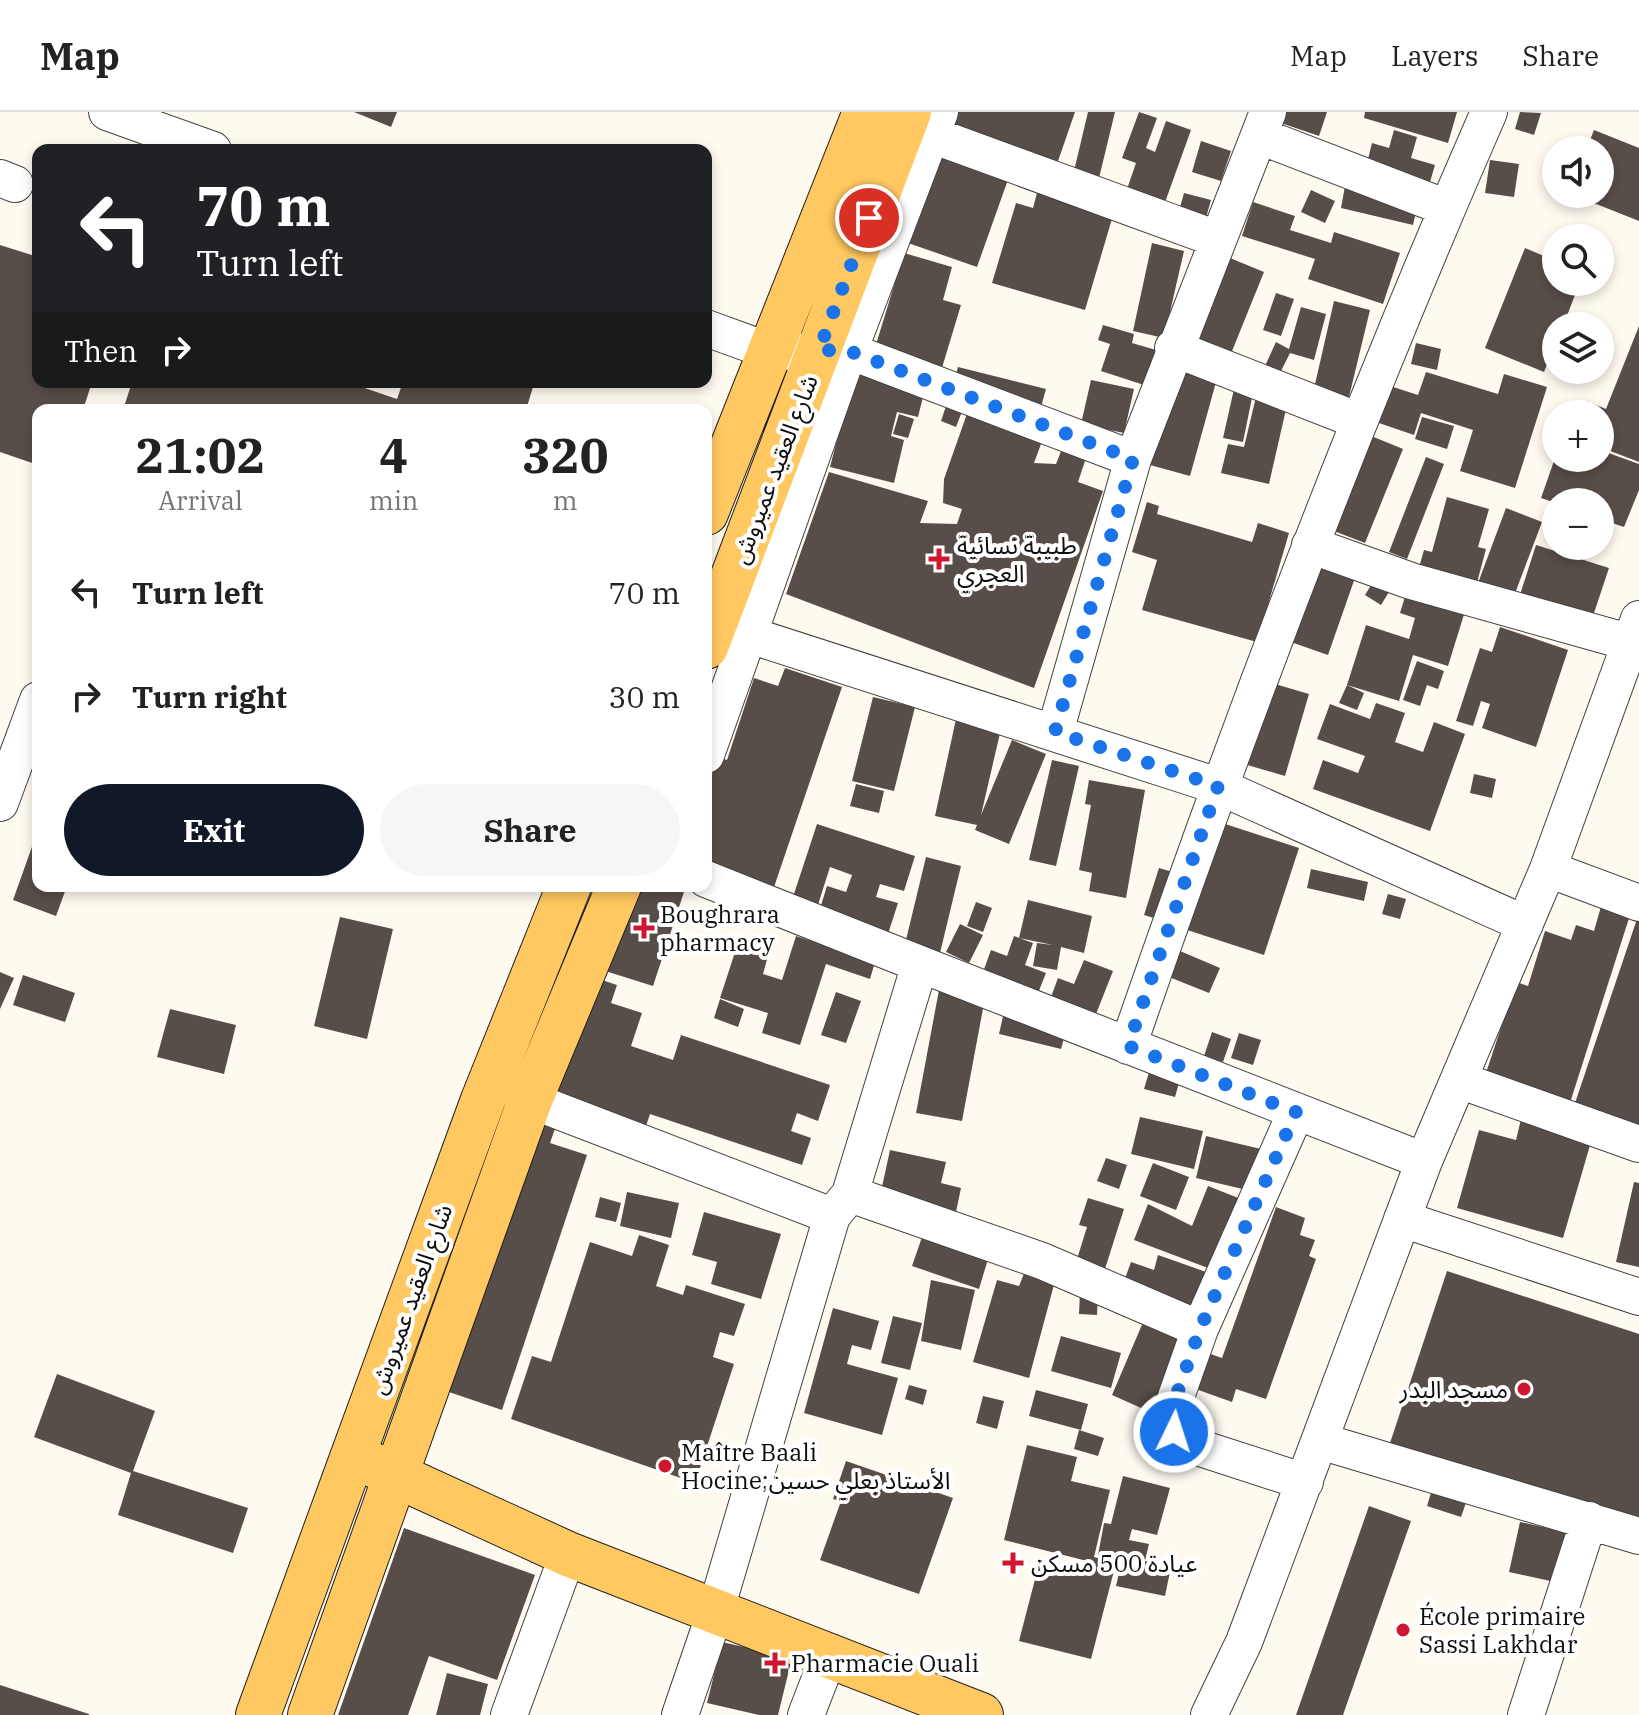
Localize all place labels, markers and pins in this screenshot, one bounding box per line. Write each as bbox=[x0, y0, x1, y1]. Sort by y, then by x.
pin bbox=[835, 184, 903, 252]
place label: طبيبة نسائية العجري bbox=[957, 529, 1077, 593]
marker: طبيبة نسائية العجري bbox=[928, 548, 950, 570]
place label: Boughrara pharmacy bbox=[660, 898, 780, 958]
marker: Boughrara pharmacy bbox=[635, 919, 653, 937]
place label: مسجد البدر bbox=[1399, 1373, 1508, 1405]
marker: مسجد البدر bbox=[1515, 1380, 1533, 1398]
place label: Maître Baali Hocine;الأستاذ بعلي حسين bbox=[681, 1436, 951, 1500]
marker: Maître Baali Hocine;الأستاذ بعلي حسين bbox=[656, 1457, 674, 1475]
place label: عيادة 500 مسكن bbox=[1031, 1547, 1197, 1579]
marker: عيادة 500 مسكن bbox=[1002, 1552, 1024, 1574]
place label: École primaire Sassi Lakhdar bbox=[1419, 1600, 1585, 1660]
marker: École primaire Sassi Lakhdar bbox=[1394, 1621, 1412, 1639]
place label: Pharmacie Ouali bbox=[791, 1647, 979, 1679]
marker: Pharmacie Ouali bbox=[766, 1654, 784, 1672]

